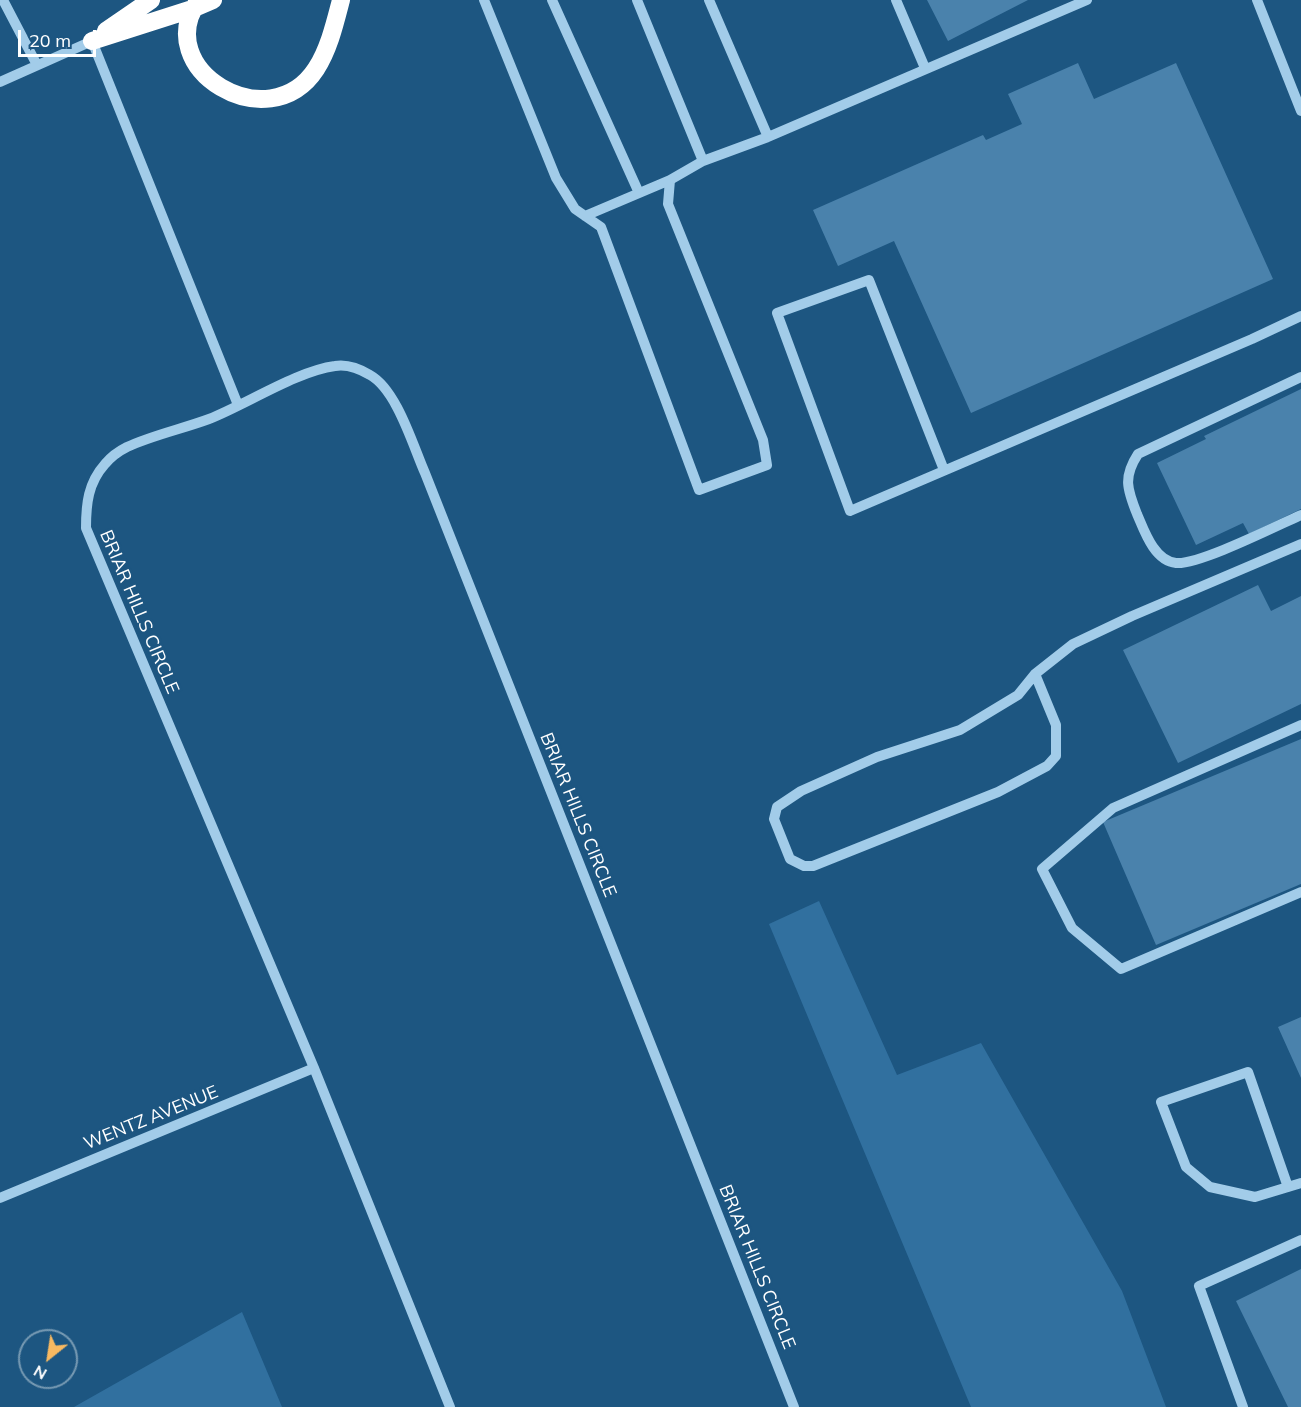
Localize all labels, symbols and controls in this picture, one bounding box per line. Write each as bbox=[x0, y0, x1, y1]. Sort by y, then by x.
scale bar bbox=[21, 18, 99, 56]
text: 20 m bbox=[29, 29, 71, 52]
street label: BRIAR HILLS CIRCLE bbox=[95, 527, 183, 697]
street label: BRIAR HILLS CIRCLE bbox=[535, 730, 621, 900]
street label: WENTZ AVENUE bbox=[81, 1081, 221, 1155]
street label: BRIAR HILLS CIRCLE bbox=[714, 1182, 800, 1352]
north arrow bbox=[18, 1329, 78, 1389]
text: N bbox=[30, 1361, 50, 1385]

